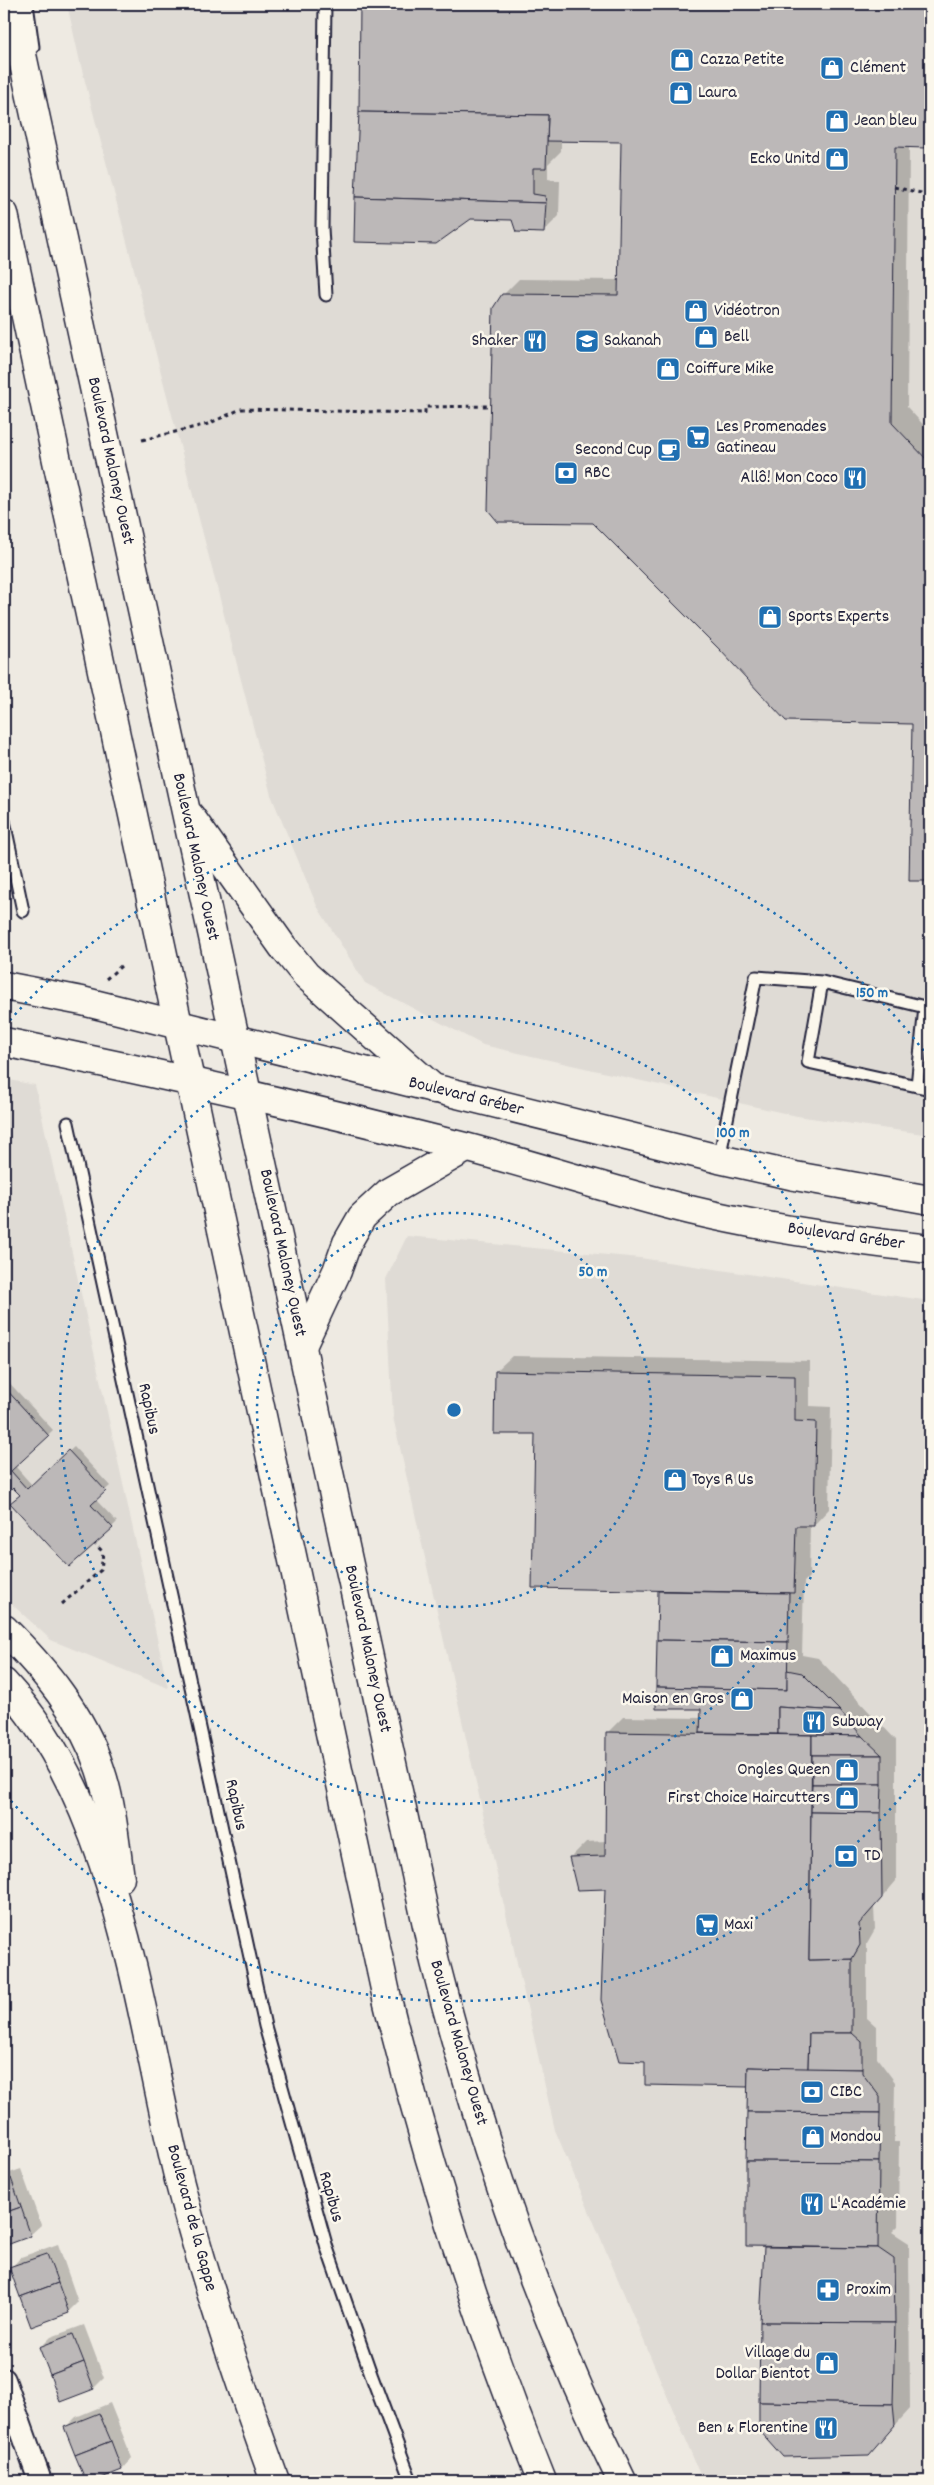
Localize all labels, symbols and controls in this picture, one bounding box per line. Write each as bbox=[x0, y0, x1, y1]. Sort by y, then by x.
shop icon: Cazza Petite bbox=[669, 47, 695, 73]
place label: Cazza Petite bbox=[700, 48, 784, 73]
shop icon: Clément bbox=[819, 55, 845, 81]
place label: Clément bbox=[850, 56, 907, 81]
shop icon: Laura bbox=[668, 80, 694, 106]
place label: Laura bbox=[698, 81, 737, 106]
shop icon: Jean bleu bbox=[824, 108, 850, 134]
place label: Jean bleu bbox=[854, 109, 917, 134]
shop icon: Ecko Unitd bbox=[824, 146, 850, 172]
place label: Ecko Unitd bbox=[750, 147, 820, 172]
shop icon: Vidéotron bbox=[683, 298, 709, 324]
place label: Vidéotron bbox=[714, 299, 780, 324]
shop icon: Bell bbox=[693, 324, 719, 350]
place label: Bell bbox=[724, 325, 750, 350]
restaurant icon: Shaker bbox=[522, 328, 548, 354]
school or university icon: Sakanah bbox=[574, 328, 600, 354]
place label: Shaker bbox=[471, 329, 518, 354]
place label: Sakanah bbox=[604, 329, 661, 354]
shop icon: Coiffure Mike bbox=[655, 356, 681, 382]
place label: Coiffure Mike bbox=[686, 357, 774, 382]
street label: Boulevard Maloney Ouest bbox=[80, 375, 140, 548]
place label: Les Promenades Gatineau bbox=[716, 415, 827, 461]
supermarket icon: Les Promenades Gatineau bbox=[685, 424, 711, 450]
cafe icon: Second Cup bbox=[656, 437, 682, 463]
place label: Second Cup bbox=[575, 438, 652, 463]
bank icon: RBC bbox=[553, 460, 579, 486]
place label: RBC bbox=[584, 461, 610, 486]
restaurant icon: Allô! Mon Coco bbox=[842, 465, 868, 491]
place label: Allô! Mon Coco bbox=[740, 466, 838, 491]
shop icon: Sports Experts bbox=[757, 604, 783, 630]
place label: Sports Experts bbox=[788, 605, 889, 630]
street label: Boulevard Maloney Ouest bbox=[165, 771, 225, 944]
text: 150 m bbox=[856, 983, 888, 1005]
street label: Boulevard Gréber bbox=[406, 1071, 526, 1123]
text: 100 m bbox=[716, 1123, 750, 1145]
street label: Boulevard Maloney Ouest bbox=[252, 1167, 312, 1340]
street label: Boulevard Gréber bbox=[786, 1216, 906, 1258]
text: 50 m bbox=[579, 1262, 607, 1284]
street label: Rapibus bbox=[130, 1381, 166, 1437]
centre of rings bbox=[445, 1401, 463, 1419]
shop icon: Toys R Us bbox=[662, 1467, 688, 1493]
place label: Toys R Us bbox=[692, 1468, 754, 1493]
street label: Boulevard Maloney Ouest bbox=[337, 1563, 397, 1736]
shop icon: Maximus bbox=[709, 1643, 735, 1669]
place label: Maximus bbox=[740, 1644, 797, 1669]
shop icon: Maison en Gros bbox=[729, 1686, 755, 1712]
place label: Maison en Gros bbox=[622, 1687, 724, 1712]
restaurant icon: Subway bbox=[801, 1709, 827, 1735]
place label: Subway bbox=[832, 1710, 884, 1735]
shop icon: Ongles Queen bbox=[834, 1757, 860, 1783]
place label: Ongles Queen bbox=[737, 1758, 830, 1783]
street label: Rapibus bbox=[217, 1777, 253, 1833]
shop icon: First Choice Haircutters bbox=[834, 1785, 860, 1811]
place label: First Choice Haircutters bbox=[668, 1786, 830, 1811]
bank icon: TD bbox=[833, 1843, 859, 1869]
place label: TD bbox=[864, 1844, 881, 1869]
supermarket icon: Maxi bbox=[694, 1912, 720, 1938]
place label: Maxi bbox=[724, 1913, 753, 1938]
street label: Boulevard Maloney Ouest bbox=[422, 1957, 494, 2129]
bank icon: CIBC bbox=[799, 2079, 825, 2105]
place label: CIBC bbox=[830, 2080, 862, 2105]
shop icon: Mondou bbox=[800, 2124, 826, 2150]
place label: Mondou bbox=[830, 2125, 881, 2150]
street label: Boulevard de la Gappe bbox=[159, 2142, 223, 2294]
street label: Rapibus bbox=[311, 2169, 349, 2225]
restaurant icon: L'Académie bbox=[799, 2191, 825, 2217]
place label: L'Académie bbox=[830, 2192, 906, 2217]
pharmacy icon: Proxim bbox=[815, 2277, 841, 2303]
place label: Proxim bbox=[846, 2278, 891, 2303]
place label: Village du Dollar Bientot bbox=[716, 2341, 810, 2387]
shop icon: Village du Dollar Bientot bbox=[814, 2350, 840, 2376]
restaurant icon: Ben & Florentine bbox=[813, 2415, 839, 2441]
place label: Ben & Florentine bbox=[698, 2416, 808, 2441]

